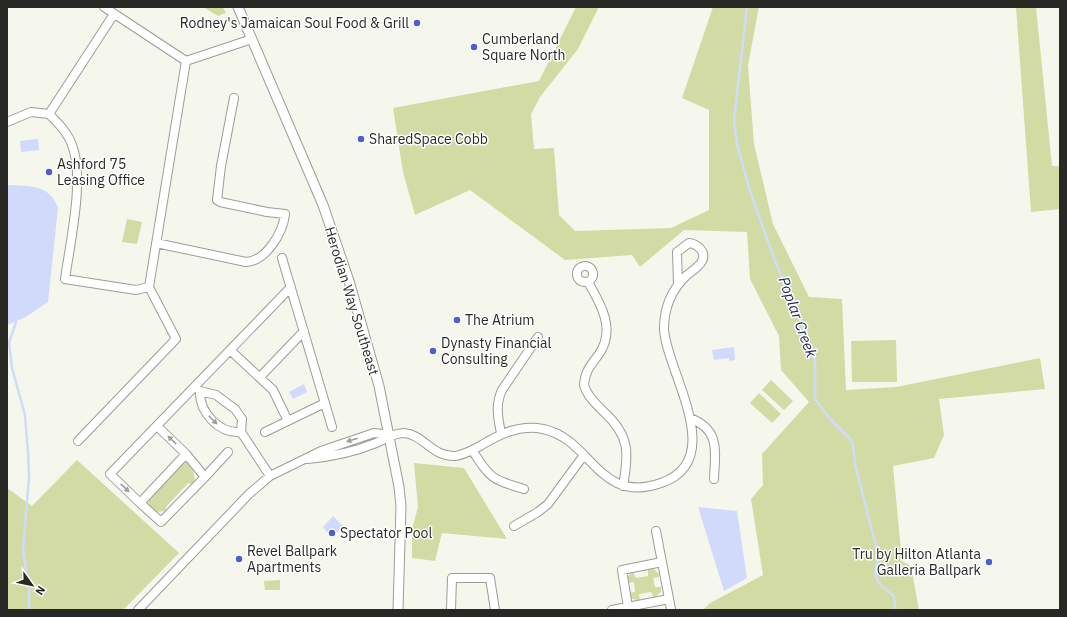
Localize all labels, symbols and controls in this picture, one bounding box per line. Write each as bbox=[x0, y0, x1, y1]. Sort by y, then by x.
place label: Rodney's Jamaican Soul Food & Grill bbox=[180, 14, 409, 32]
marker: Rodney's Jamaican Soul Food & Grill bbox=[412, 18, 422, 28]
place label: Cumberland Square North bbox=[482, 30, 566, 64]
marker: Cumberland Square North bbox=[469, 42, 479, 52]
place label: SharedSpace Cobb bbox=[369, 130, 488, 148]
marker: SharedSpace Cobb bbox=[356, 134, 366, 144]
place label: Ashford 75 Leasing Office bbox=[57, 155, 145, 189]
marker: Ashford 75 Leasing Office bbox=[44, 167, 54, 177]
street label: Herodian Way Southeast bbox=[321, 225, 383, 378]
water label: Poplar Creek bbox=[775, 274, 821, 360]
place label: The Atrium bbox=[465, 311, 535, 329]
marker: The Atrium bbox=[452, 315, 462, 325]
place label: Dynasty Financial Consulting bbox=[441, 334, 551, 368]
marker: Dynasty Financial Consulting bbox=[428, 346, 438, 356]
one-way arrow bbox=[208, 415, 217, 425]
one-way arrow bbox=[167, 436, 176, 445]
one-way arrow bbox=[346, 437, 358, 443]
one-way arrow bbox=[120, 484, 130, 493]
place label: Spectator Pool bbox=[340, 524, 432, 542]
marker: Spectator Pool bbox=[327, 528, 337, 538]
place label: Revel Ballpark Apartments bbox=[247, 542, 338, 576]
place label: Tru by Hilton Atlanta Galleria Ballpark bbox=[852, 545, 982, 579]
marker: Revel Ballpark Apartments bbox=[234, 554, 244, 564]
marker: Tru by Hilton Atlanta Galleria Ballpark bbox=[984, 557, 994, 567]
north arrow bbox=[12, 565, 52, 605]
text: N bbox=[32, 583, 48, 598]

